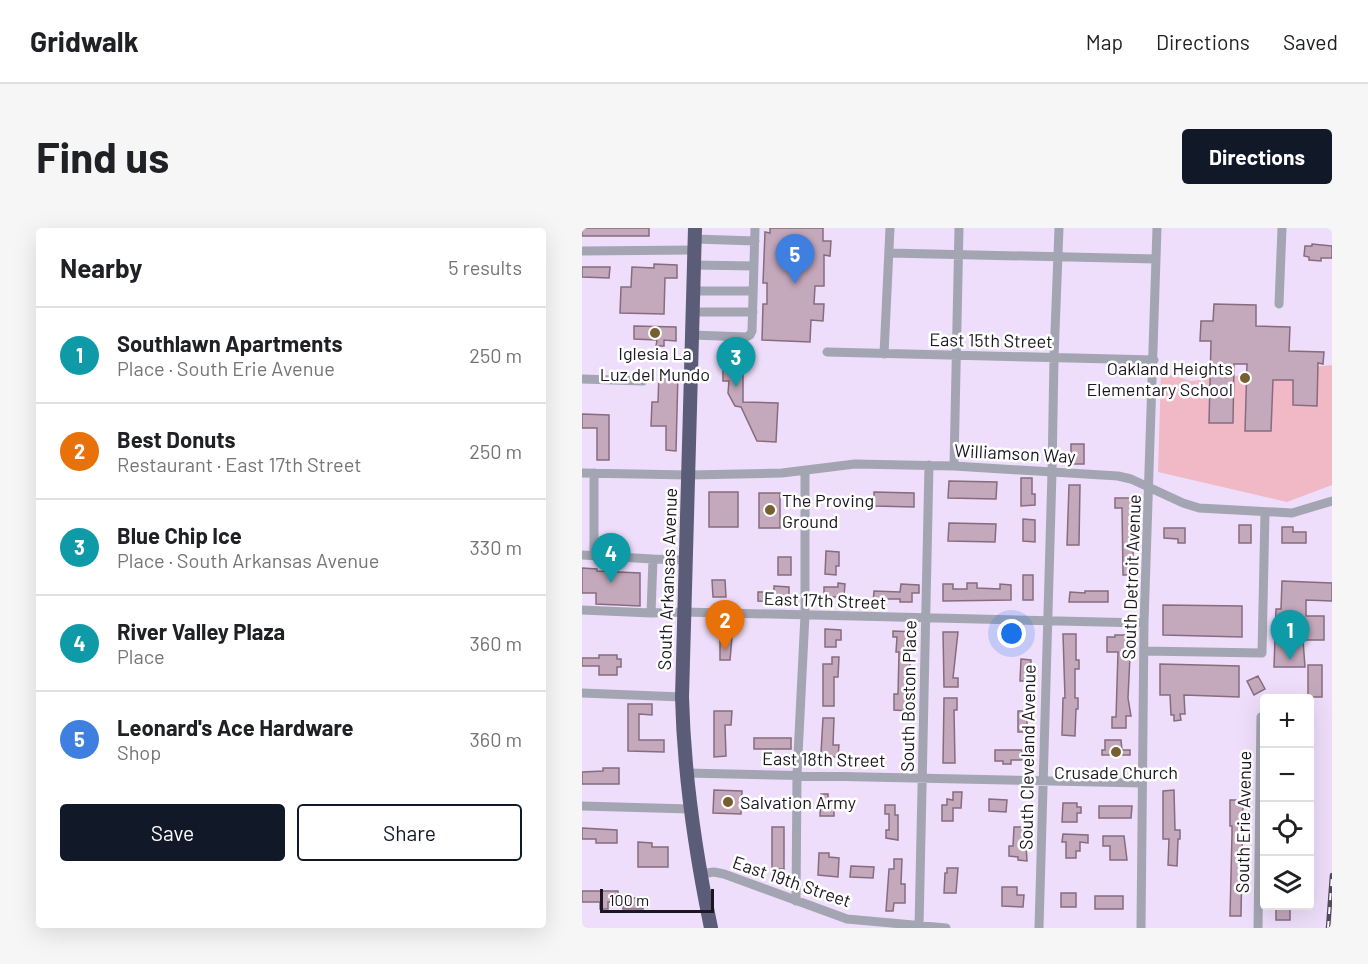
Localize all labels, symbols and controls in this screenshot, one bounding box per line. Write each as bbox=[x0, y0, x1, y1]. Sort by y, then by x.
text: Gridwalk bbox=[30, 24, 139, 58]
text: Map bbox=[1086, 29, 1123, 54]
text: Directions bbox=[1156, 29, 1250, 54]
text: Saved bbox=[1283, 29, 1338, 54]
button: Directions bbox=[1182, 129, 1332, 184]
text: Find us bbox=[36, 131, 169, 181]
pin: 5 bbox=[776, 235, 814, 284]
text: Nearby bbox=[60, 252, 142, 283]
text: 5 results bbox=[448, 255, 522, 279]
marker: Iglesia La Luz del Mundo bbox=[648, 326, 662, 340]
street label: East 15th Street bbox=[929, 328, 1053, 352]
text: Southlawn Apartments bbox=[117, 330, 343, 356]
pin: 3 bbox=[716, 338, 756, 387]
place label: Iglesia La Luz del Mundo bbox=[600, 342, 710, 385]
text: 1 bbox=[76, 343, 83, 367]
text: 250 m bbox=[469, 343, 522, 367]
text: Place · South Erie Avenue bbox=[117, 356, 335, 380]
place label: Oakland Heights Elementary School bbox=[1086, 357, 1233, 400]
marker: Oakland Heights Elementary School bbox=[1238, 371, 1252, 385]
text: Best Donuts bbox=[117, 426, 236, 452]
text: 2 bbox=[74, 439, 85, 463]
text: 250 m bbox=[469, 439, 522, 463]
street label: Williamson Way bbox=[954, 439, 1076, 467]
text: Restaurant · East 17th Street bbox=[117, 452, 362, 476]
street label: South Arkansas Avenue bbox=[653, 487, 681, 671]
place label: The Proving Ground bbox=[782, 489, 874, 532]
street label: South Detroit Avenue bbox=[1117, 494, 1145, 660]
marker: The Proving Ground bbox=[763, 503, 777, 517]
text: Blue Chip Ice bbox=[117, 522, 242, 548]
pin: 4 bbox=[591, 534, 630, 583]
text: 3 bbox=[74, 535, 85, 559]
text: 330 m bbox=[470, 535, 522, 559]
text: Place · South Arkansas Avenue bbox=[117, 548, 380, 572]
street label: East 17th Street bbox=[763, 587, 887, 613]
pin: 2 bbox=[706, 600, 744, 650]
pin: 1 bbox=[1270, 610, 1310, 660]
text: River Valley Plaza bbox=[117, 618, 285, 644]
your location bbox=[997, 619, 1026, 648]
street label: South Boston Place bbox=[896, 620, 920, 772]
text: 4 bbox=[73, 631, 86, 655]
text: 360 m bbox=[470, 631, 522, 655]
text: Place bbox=[117, 644, 165, 668]
street label: South Cleveland Avenue bbox=[1014, 664, 1040, 850]
map controls bbox=[1260, 694, 1314, 910]
button: + bbox=[1260, 694, 1314, 748]
text: Leonard's Ace Hardware bbox=[117, 714, 354, 740]
text: 5 bbox=[74, 727, 85, 751]
text: 360 m bbox=[470, 727, 522, 751]
text: Shop bbox=[117, 740, 161, 764]
marker: Crusade Church bbox=[1109, 745, 1123, 759]
street label: East 18th Street bbox=[762, 747, 886, 771]
button: − bbox=[1260, 748, 1314, 802]
street label: South Erie Avenue bbox=[1231, 751, 1255, 893]
place label: Crusade Church bbox=[1054, 761, 1178, 783]
place label: Salvation Army bbox=[740, 791, 856, 813]
marker: Salvation Army bbox=[721, 795, 735, 809]
button: locate bbox=[1260, 802, 1314, 856]
button: Save bbox=[60, 804, 285, 861]
button: Share bbox=[297, 804, 522, 861]
street label: East 19th Street bbox=[730, 850, 854, 912]
button: layers bbox=[1260, 856, 1314, 910]
scale bar bbox=[600, 886, 714, 914]
text: 100 m bbox=[609, 890, 649, 909]

